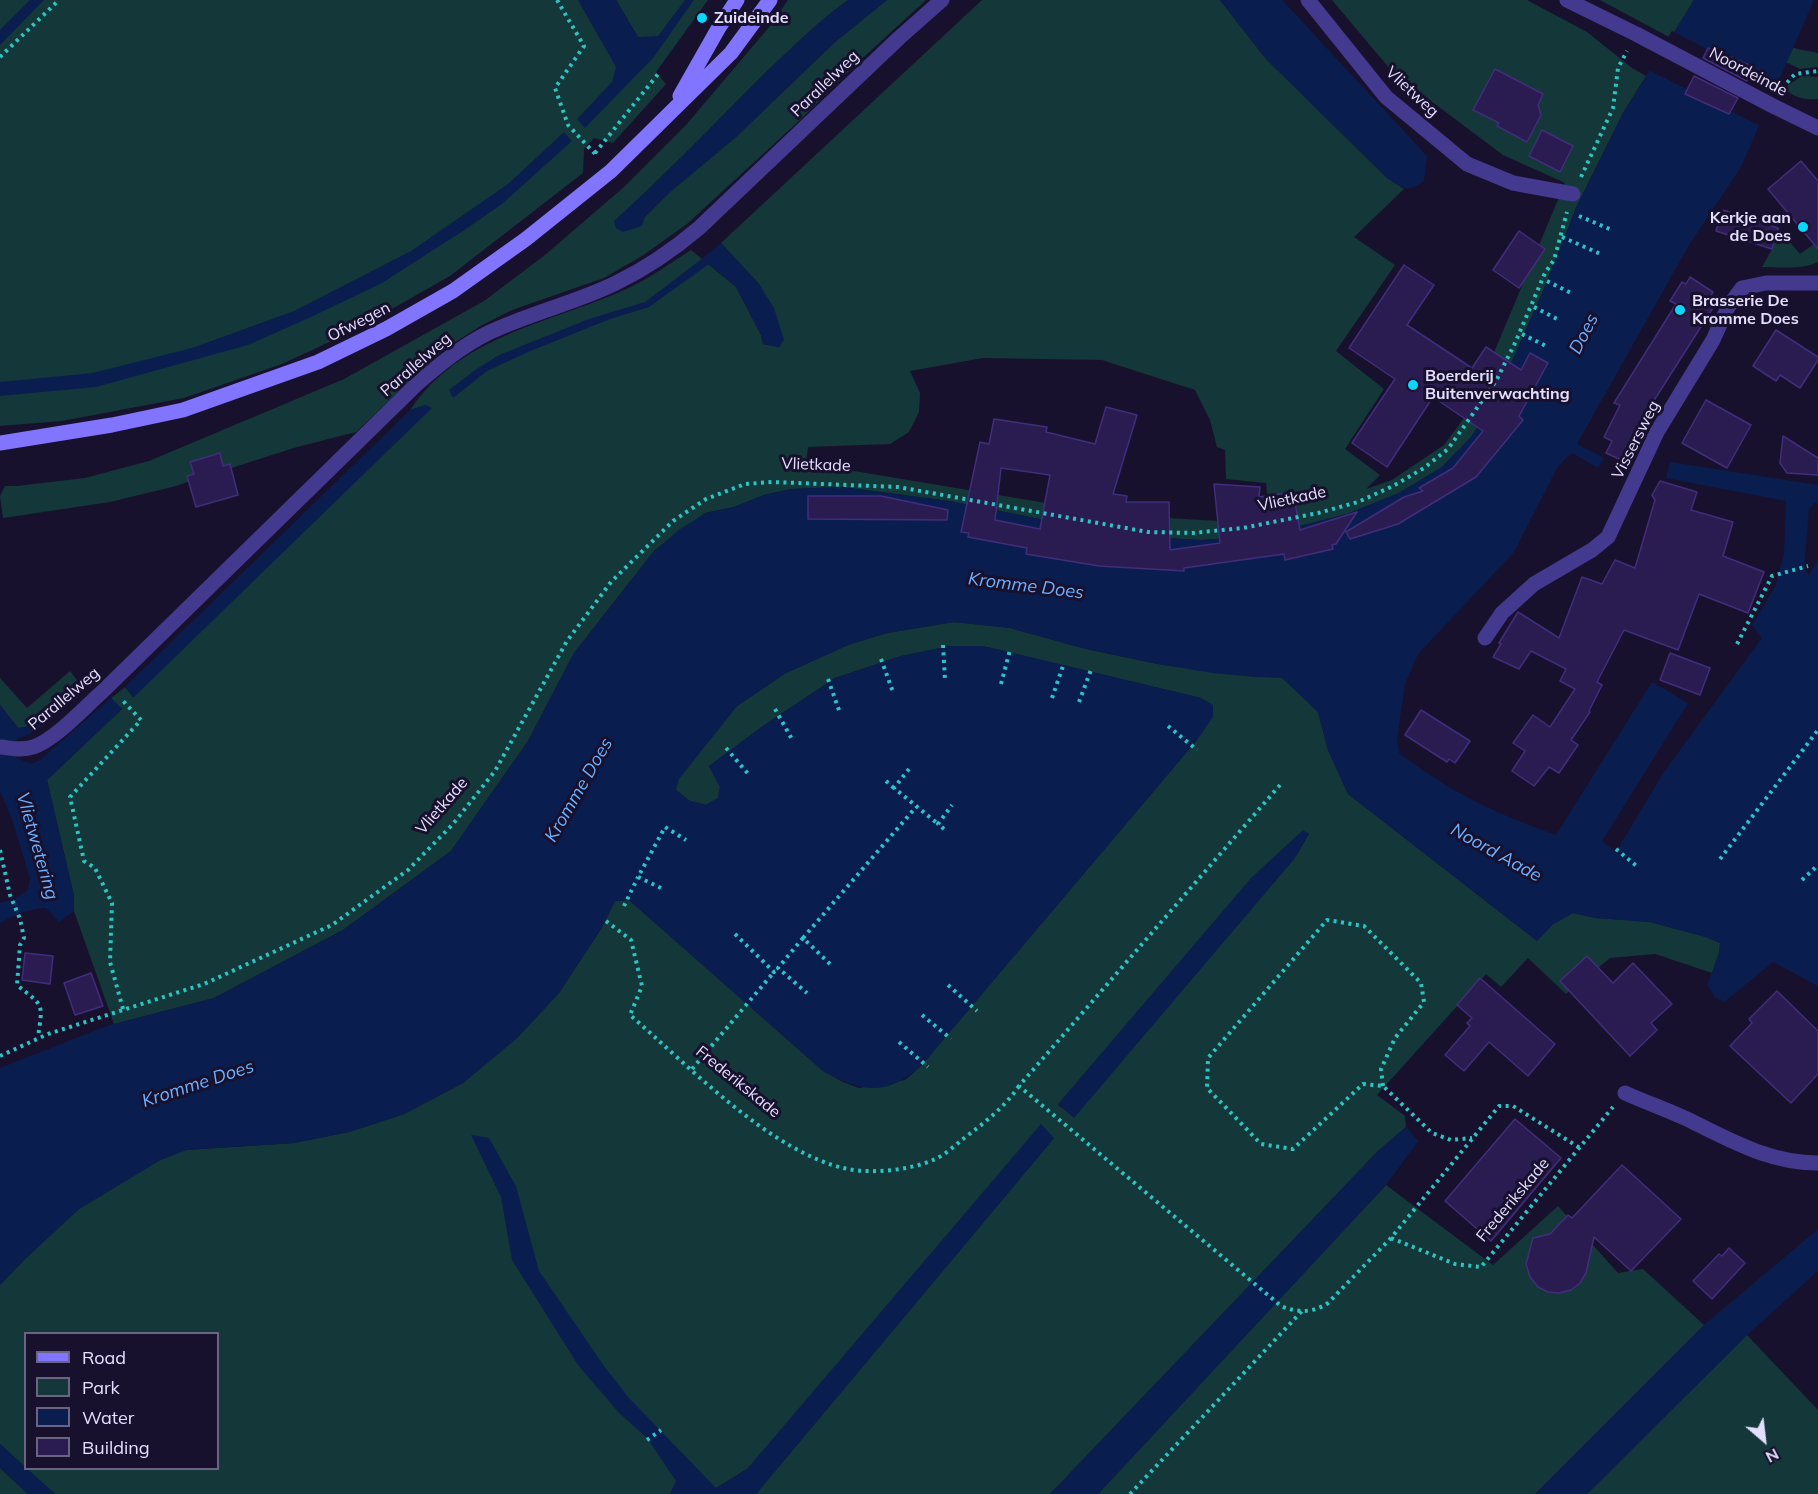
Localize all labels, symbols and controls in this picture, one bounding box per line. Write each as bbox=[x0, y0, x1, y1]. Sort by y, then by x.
place label: Zuideinde bbox=[714, 8, 788, 28]
marker: Zuideinde bbox=[695, 11, 709, 25]
street label: Noordeinde bbox=[1706, 43, 1790, 101]
street label: Parallelweg bbox=[787, 47, 863, 121]
street label: Vlietweg bbox=[1382, 63, 1442, 121]
place label: Kerkje aan de Does bbox=[1710, 208, 1791, 246]
marker: Kerkje aan de Does bbox=[1796, 220, 1810, 234]
place label: Brasserie De Kromme Does bbox=[1692, 291, 1799, 329]
street label: Ofwegen bbox=[324, 298, 394, 346]
marker: Brasserie De Kromme Does bbox=[1673, 303, 1687, 317]
water label: Does bbox=[1565, 310, 1603, 358]
street label: Parallelweg bbox=[377, 329, 455, 401]
place label: Boerderij Buitenverwachting bbox=[1425, 366, 1570, 404]
marker: Boerderij Buitenverwachting bbox=[1406, 378, 1420, 392]
street label: Vissersweg bbox=[1608, 398, 1664, 482]
street label: Vlietkade bbox=[781, 454, 851, 476]
street label: Vlietkade bbox=[1256, 482, 1328, 516]
water label: Kromme Does bbox=[967, 568, 1085, 604]
street label: Parallelweg bbox=[24, 664, 104, 734]
water label: Kromme Does bbox=[540, 734, 618, 846]
street label: Vlietkade bbox=[412, 774, 472, 838]
water label: Vlietwetering bbox=[11, 790, 63, 902]
water label: Noord Aade bbox=[1447, 819, 1545, 887]
street label: Frederikskade bbox=[692, 1042, 784, 1122]
water label: Kromme Does bbox=[139, 1056, 257, 1112]
street label: Frederikskade bbox=[1472, 1154, 1554, 1246]
legend bbox=[24, 1332, 219, 1470]
text: Road bbox=[82, 1346, 126, 1369]
text: Park bbox=[82, 1376, 120, 1399]
text: Water bbox=[82, 1406, 134, 1429]
north arrow bbox=[1734, 1410, 1794, 1470]
text: Building bbox=[82, 1436, 150, 1459]
text: N bbox=[1762, 1444, 1782, 1468]

